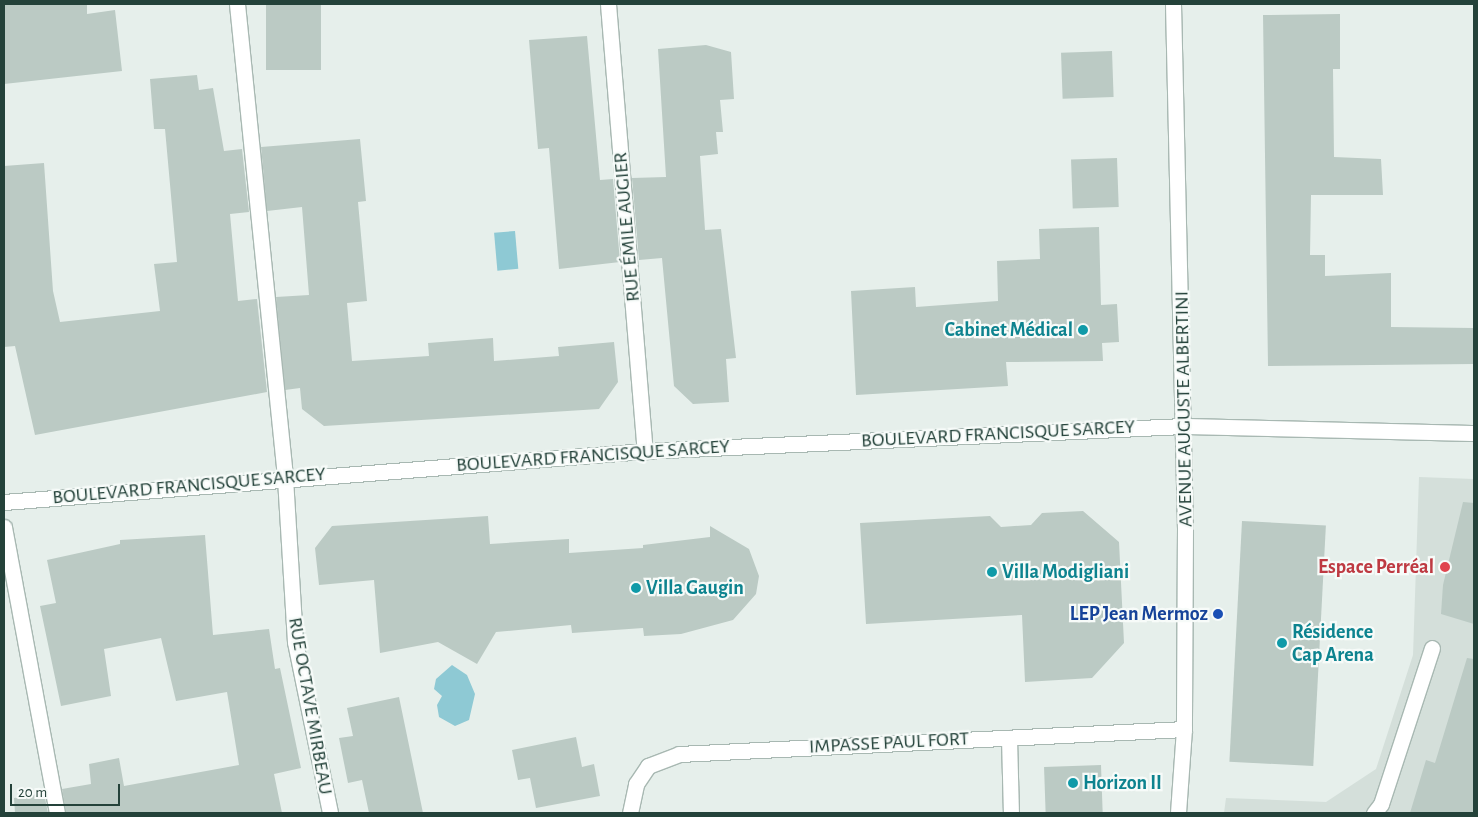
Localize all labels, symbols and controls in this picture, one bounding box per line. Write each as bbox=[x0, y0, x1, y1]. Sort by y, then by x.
street label: RUE ÉMILE AUGIER bbox=[609, 151, 645, 303]
street label: AVENUE AUGUSTE ALBERTINI bbox=[1170, 291, 1198, 527]
place label: Cabinet Médical bbox=[944, 318, 1073, 342]
marker: Cabinet Médical bbox=[1077, 324, 1089, 336]
street label: BOULEVARD FRANCISQUE SARCEY bbox=[860, 415, 1136, 453]
street label: BOULEVARD FRANCISQUE SARCEY bbox=[455, 434, 731, 478]
street label: BOULEVARD FRANCISQUE SARCEY bbox=[51, 462, 327, 510]
place label: Espace Perréal bbox=[1318, 555, 1434, 579]
place label: Villa Modigliani bbox=[1002, 560, 1129, 584]
marker: Espace Perréal bbox=[1438, 560, 1452, 574]
marker: Villa Modigliani bbox=[986, 566, 998, 578]
place label: Villa Gaugin bbox=[646, 576, 744, 600]
marker: Villa Gaugin bbox=[630, 582, 642, 594]
place label: LEP Jean Mermoz bbox=[1070, 602, 1208, 626]
marker: LEP Jean Mermoz bbox=[1212, 608, 1224, 620]
street label: RUE OCTAVE MIRBEAU bbox=[283, 615, 337, 797]
place label: Résidence Cap Arena bbox=[1292, 620, 1374, 667]
marker: Résidence Cap Arena bbox=[1276, 637, 1288, 649]
street label: IMPASSE PAUL FORT bbox=[808, 727, 970, 759]
place label: Horizon II bbox=[1083, 771, 1162, 795]
scale bar bbox=[12, 774, 122, 806]
marker: Horizon II bbox=[1067, 777, 1079, 789]
text: 20 m bbox=[18, 785, 47, 800]

